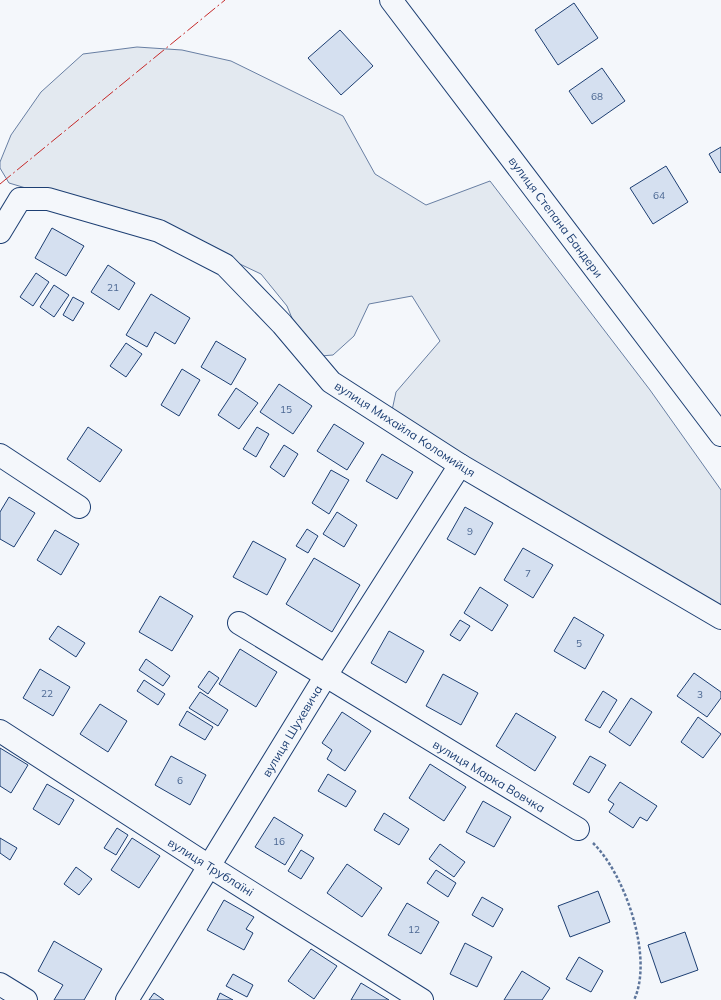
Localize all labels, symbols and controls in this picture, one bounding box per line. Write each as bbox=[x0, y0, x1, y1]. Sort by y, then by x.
house number: 68 bbox=[591, 90, 603, 103]
street label: вулиця Степана Бандери bbox=[506, 154, 606, 280]
house number: 64 bbox=[653, 189, 665, 202]
house number: 21 bbox=[107, 281, 119, 294]
street label: вулиця Михайла Коломийця bbox=[332, 378, 478, 480]
house number: 15 bbox=[280, 403, 292, 416]
house number: 9 bbox=[467, 525, 473, 538]
house number: 7 bbox=[525, 567, 531, 580]
house number: 5 bbox=[576, 637, 582, 650]
street label: вулиця Шухевича bbox=[259, 682, 325, 780]
house number: 22 bbox=[41, 687, 53, 700]
house number: 3 bbox=[697, 688, 703, 701]
street label: вулиця Марка Вовчка bbox=[430, 737, 548, 815]
house number: 6 bbox=[177, 774, 183, 787]
street label: вулиця Трублаїні bbox=[165, 835, 257, 899]
house number: 16 bbox=[273, 835, 285, 848]
house number: 12 bbox=[408, 923, 420, 936]

